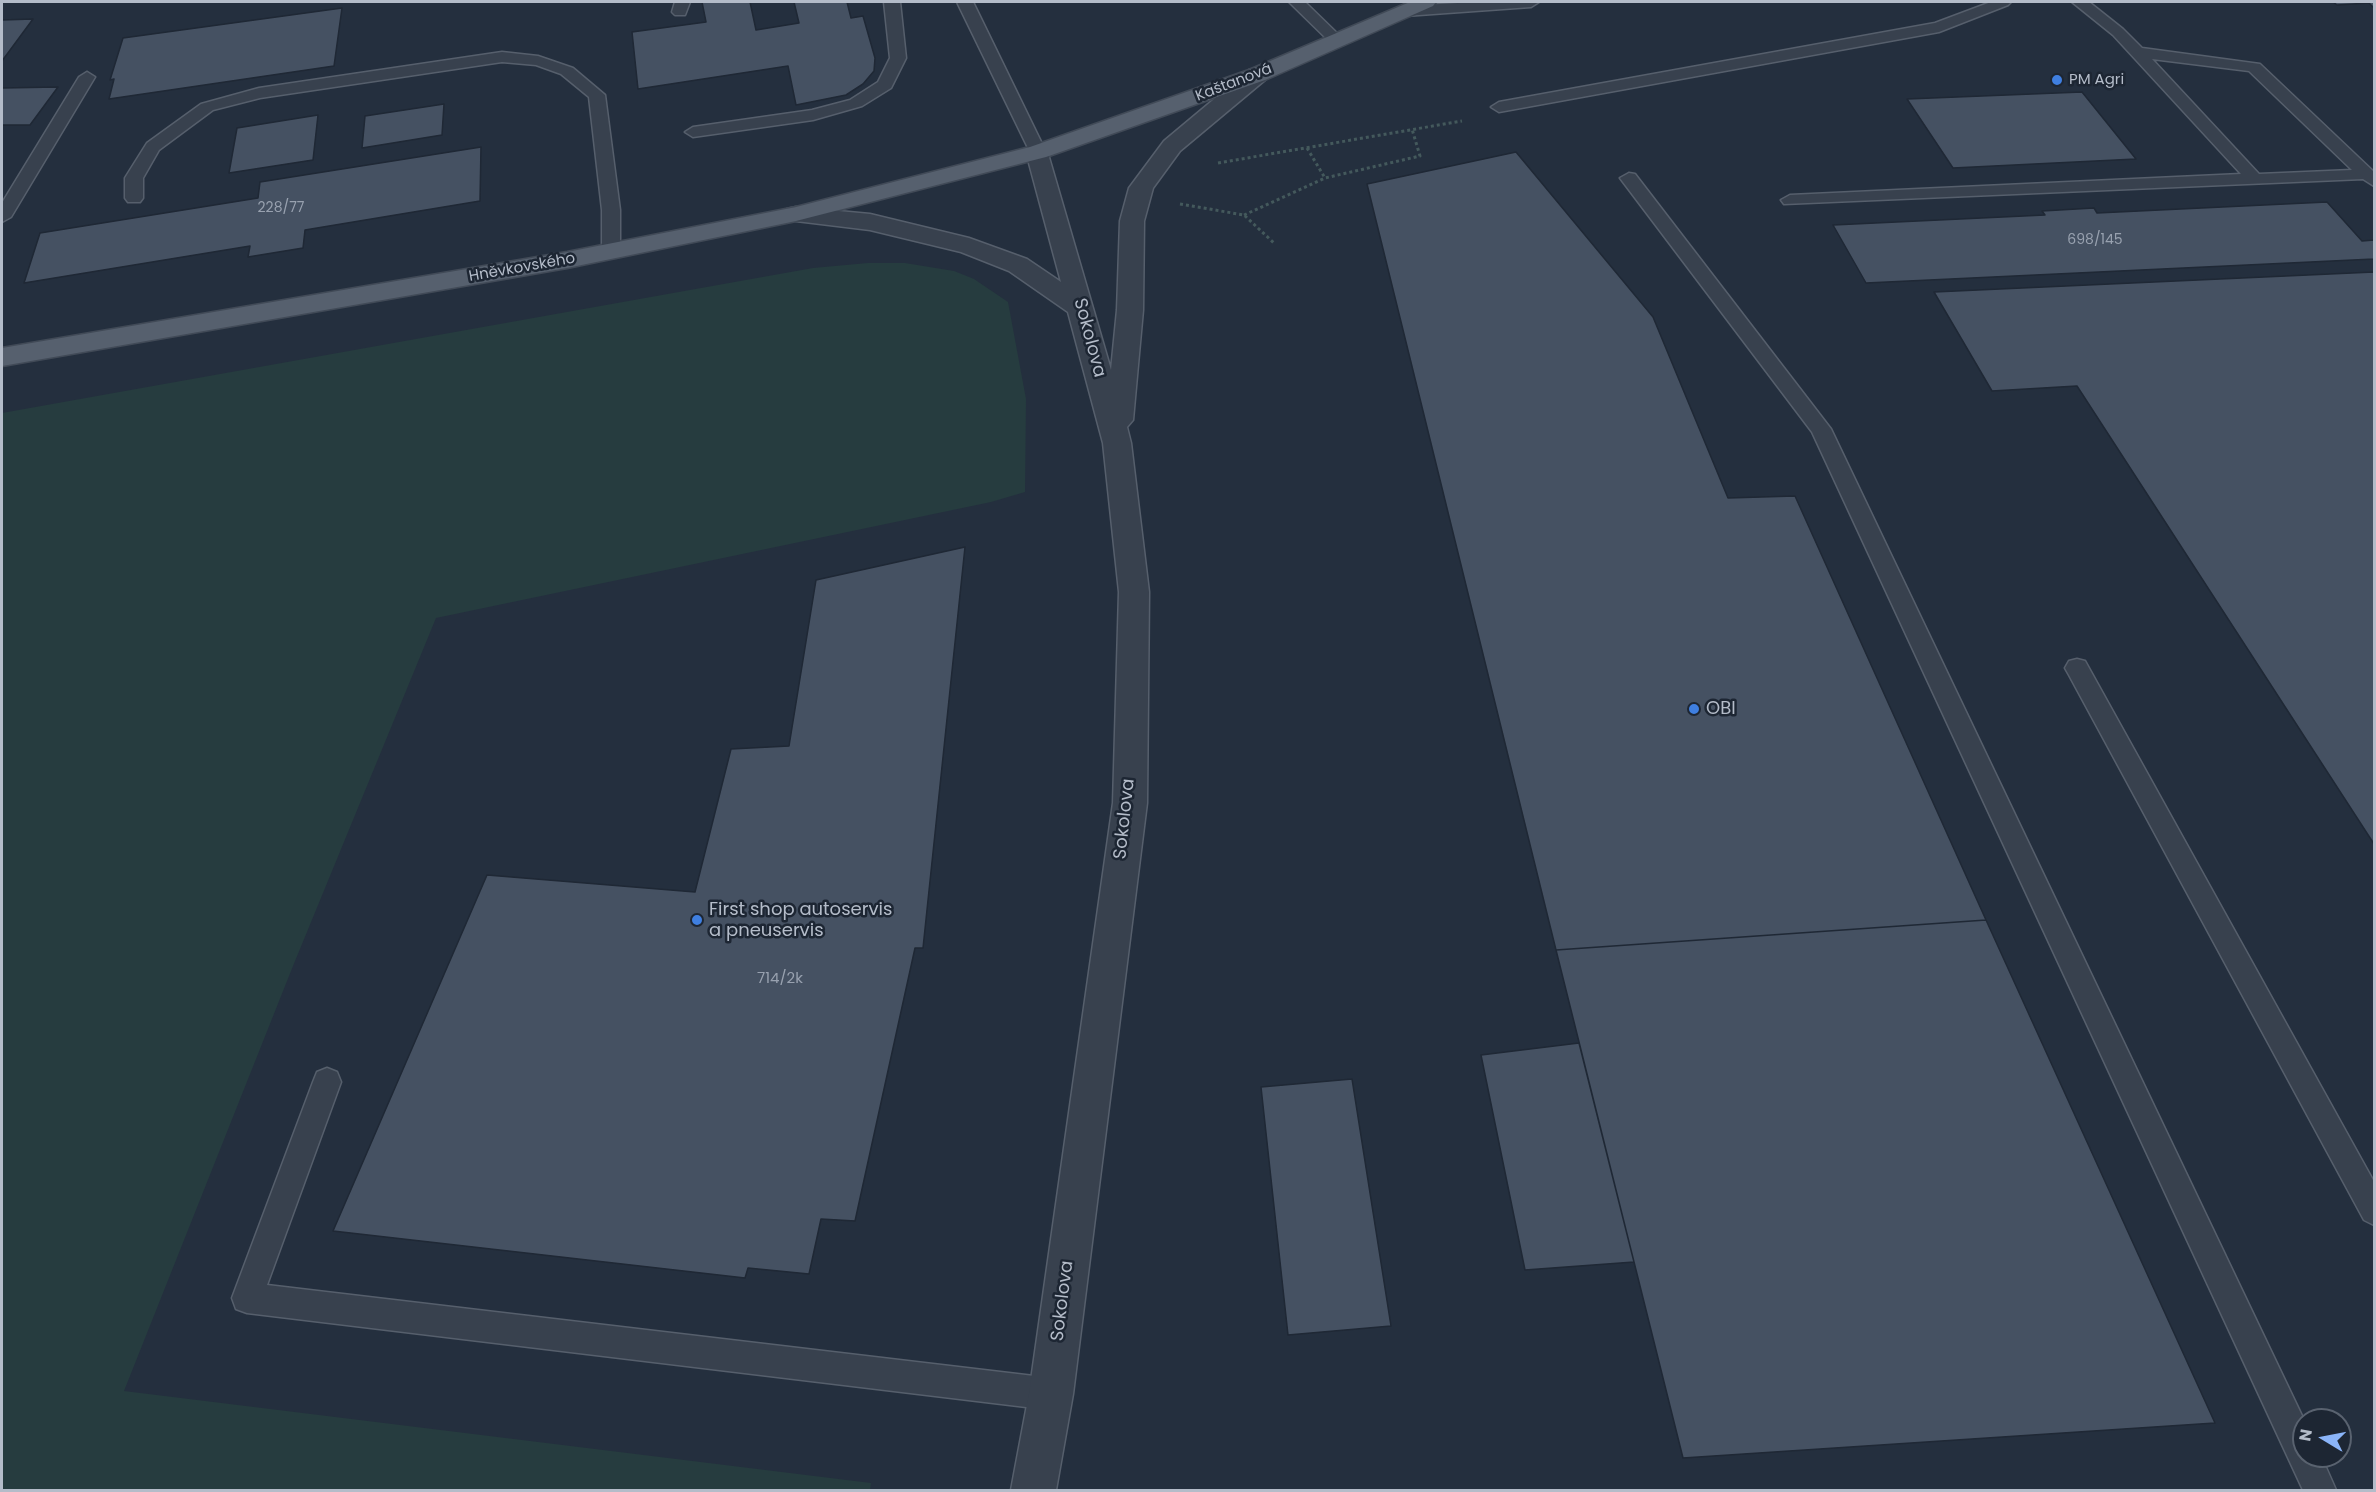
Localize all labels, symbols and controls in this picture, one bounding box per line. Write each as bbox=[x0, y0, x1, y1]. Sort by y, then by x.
street label: Kaštanová bbox=[1193, 60, 1275, 106]
place label: PM Agri bbox=[2069, 71, 2124, 89]
marker: PM Agri bbox=[2050, 73, 2064, 87]
house number: 228/77 bbox=[258, 200, 304, 216]
house number: 698/145 bbox=[2067, 232, 2123, 248]
street label: Hněvkovského bbox=[468, 250, 576, 286]
street label: Sokolova bbox=[1068, 296, 1110, 380]
place label: OBI bbox=[1706, 698, 1736, 720]
marker: OBI bbox=[1687, 702, 1701, 716]
street label: Sokolova bbox=[1110, 778, 1140, 860]
place label: First shop autoservis a pneuservis bbox=[709, 899, 892, 942]
marker: First shop autoservis a pneuservis bbox=[690, 913, 704, 927]
house number: 714/2k bbox=[757, 970, 803, 988]
street label: Sokolova bbox=[1047, 1259, 1079, 1343]
north arrow bbox=[2292, 1408, 2352, 1468]
text: N bbox=[2293, 1427, 2318, 1443]

